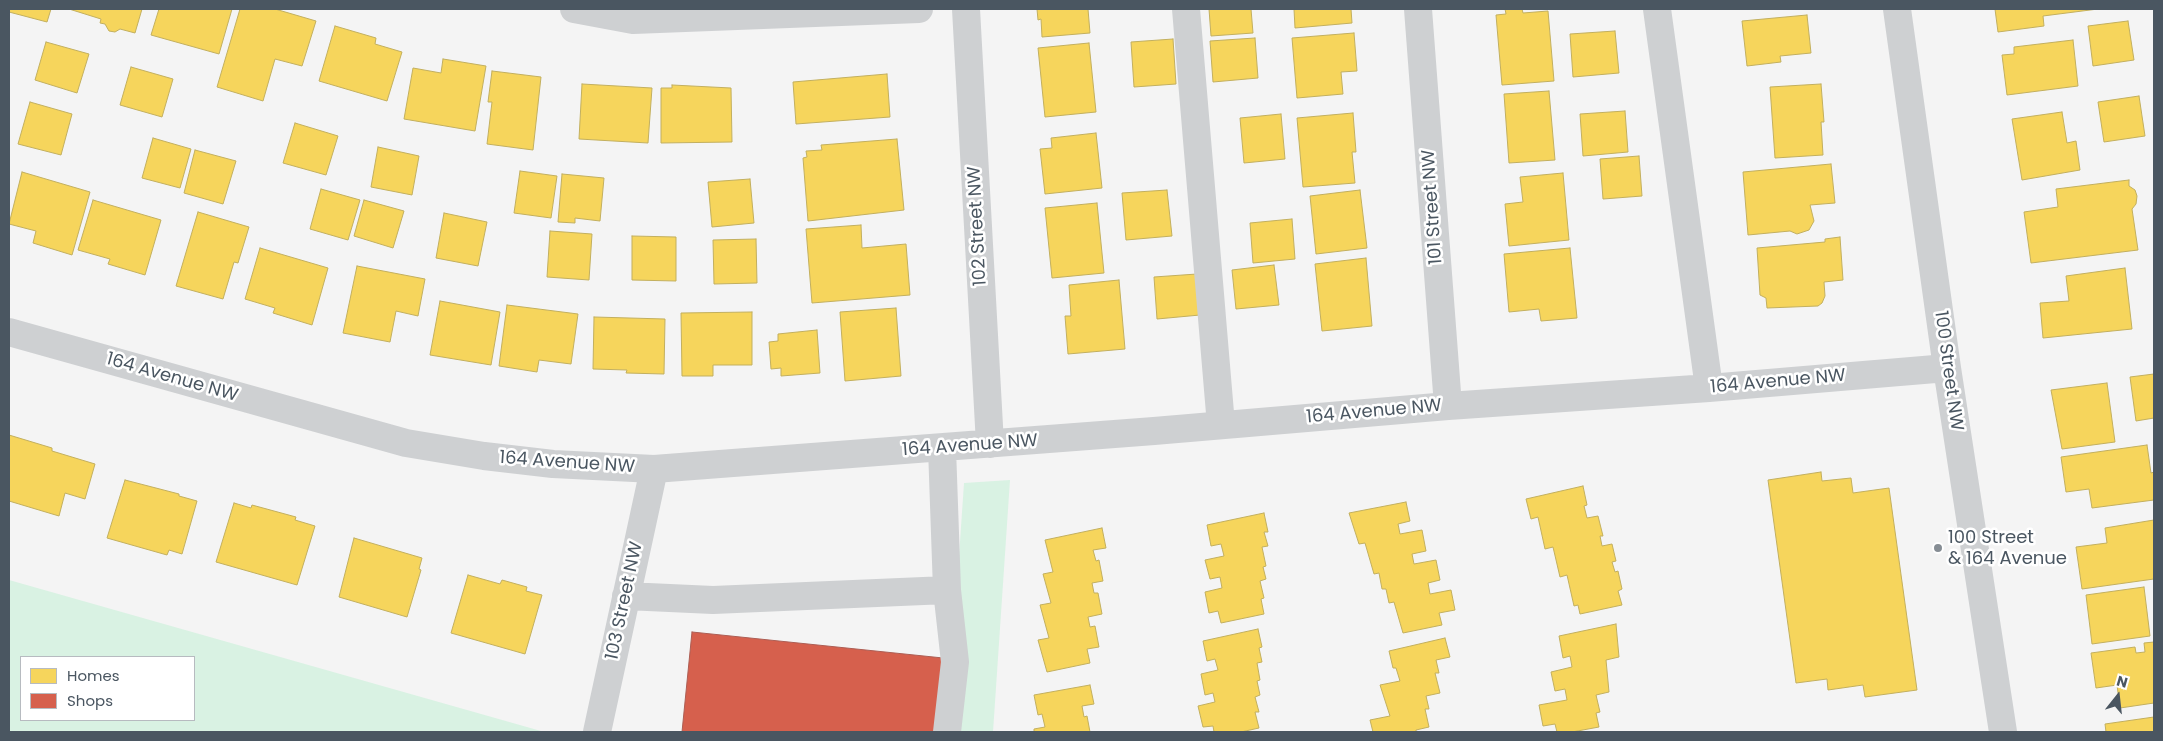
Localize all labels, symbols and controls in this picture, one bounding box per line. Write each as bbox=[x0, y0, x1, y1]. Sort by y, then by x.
street label: 101 Street NW bbox=[1418, 149, 1448, 265]
street label: 102 Street NW bbox=[964, 166, 992, 286]
street label: 100 Street NW bbox=[1929, 310, 1967, 432]
street label: 164 Avenue NW bbox=[104, 349, 240, 407]
street label: 164 Avenue NW bbox=[1709, 365, 1847, 399]
street label: 164 Avenue NW bbox=[1305, 395, 1443, 429]
street label: 164 Avenue NW bbox=[901, 430, 1039, 462]
street label: 164 Avenue NW bbox=[498, 447, 636, 479]
place label: 100 Street & 164 Avenue bbox=[1948, 527, 2067, 570]
street label: 103 Street NW bbox=[602, 540, 648, 662]
marker: 100 Street & 164 Avenue bbox=[1932, 542, 1944, 554]
legend bbox=[20, 656, 195, 721]
text: Homes bbox=[67, 665, 120, 686]
north arrow bbox=[2093, 671, 2143, 721]
text: N bbox=[2114, 671, 2130, 693]
text: Shops bbox=[67, 690, 113, 711]

